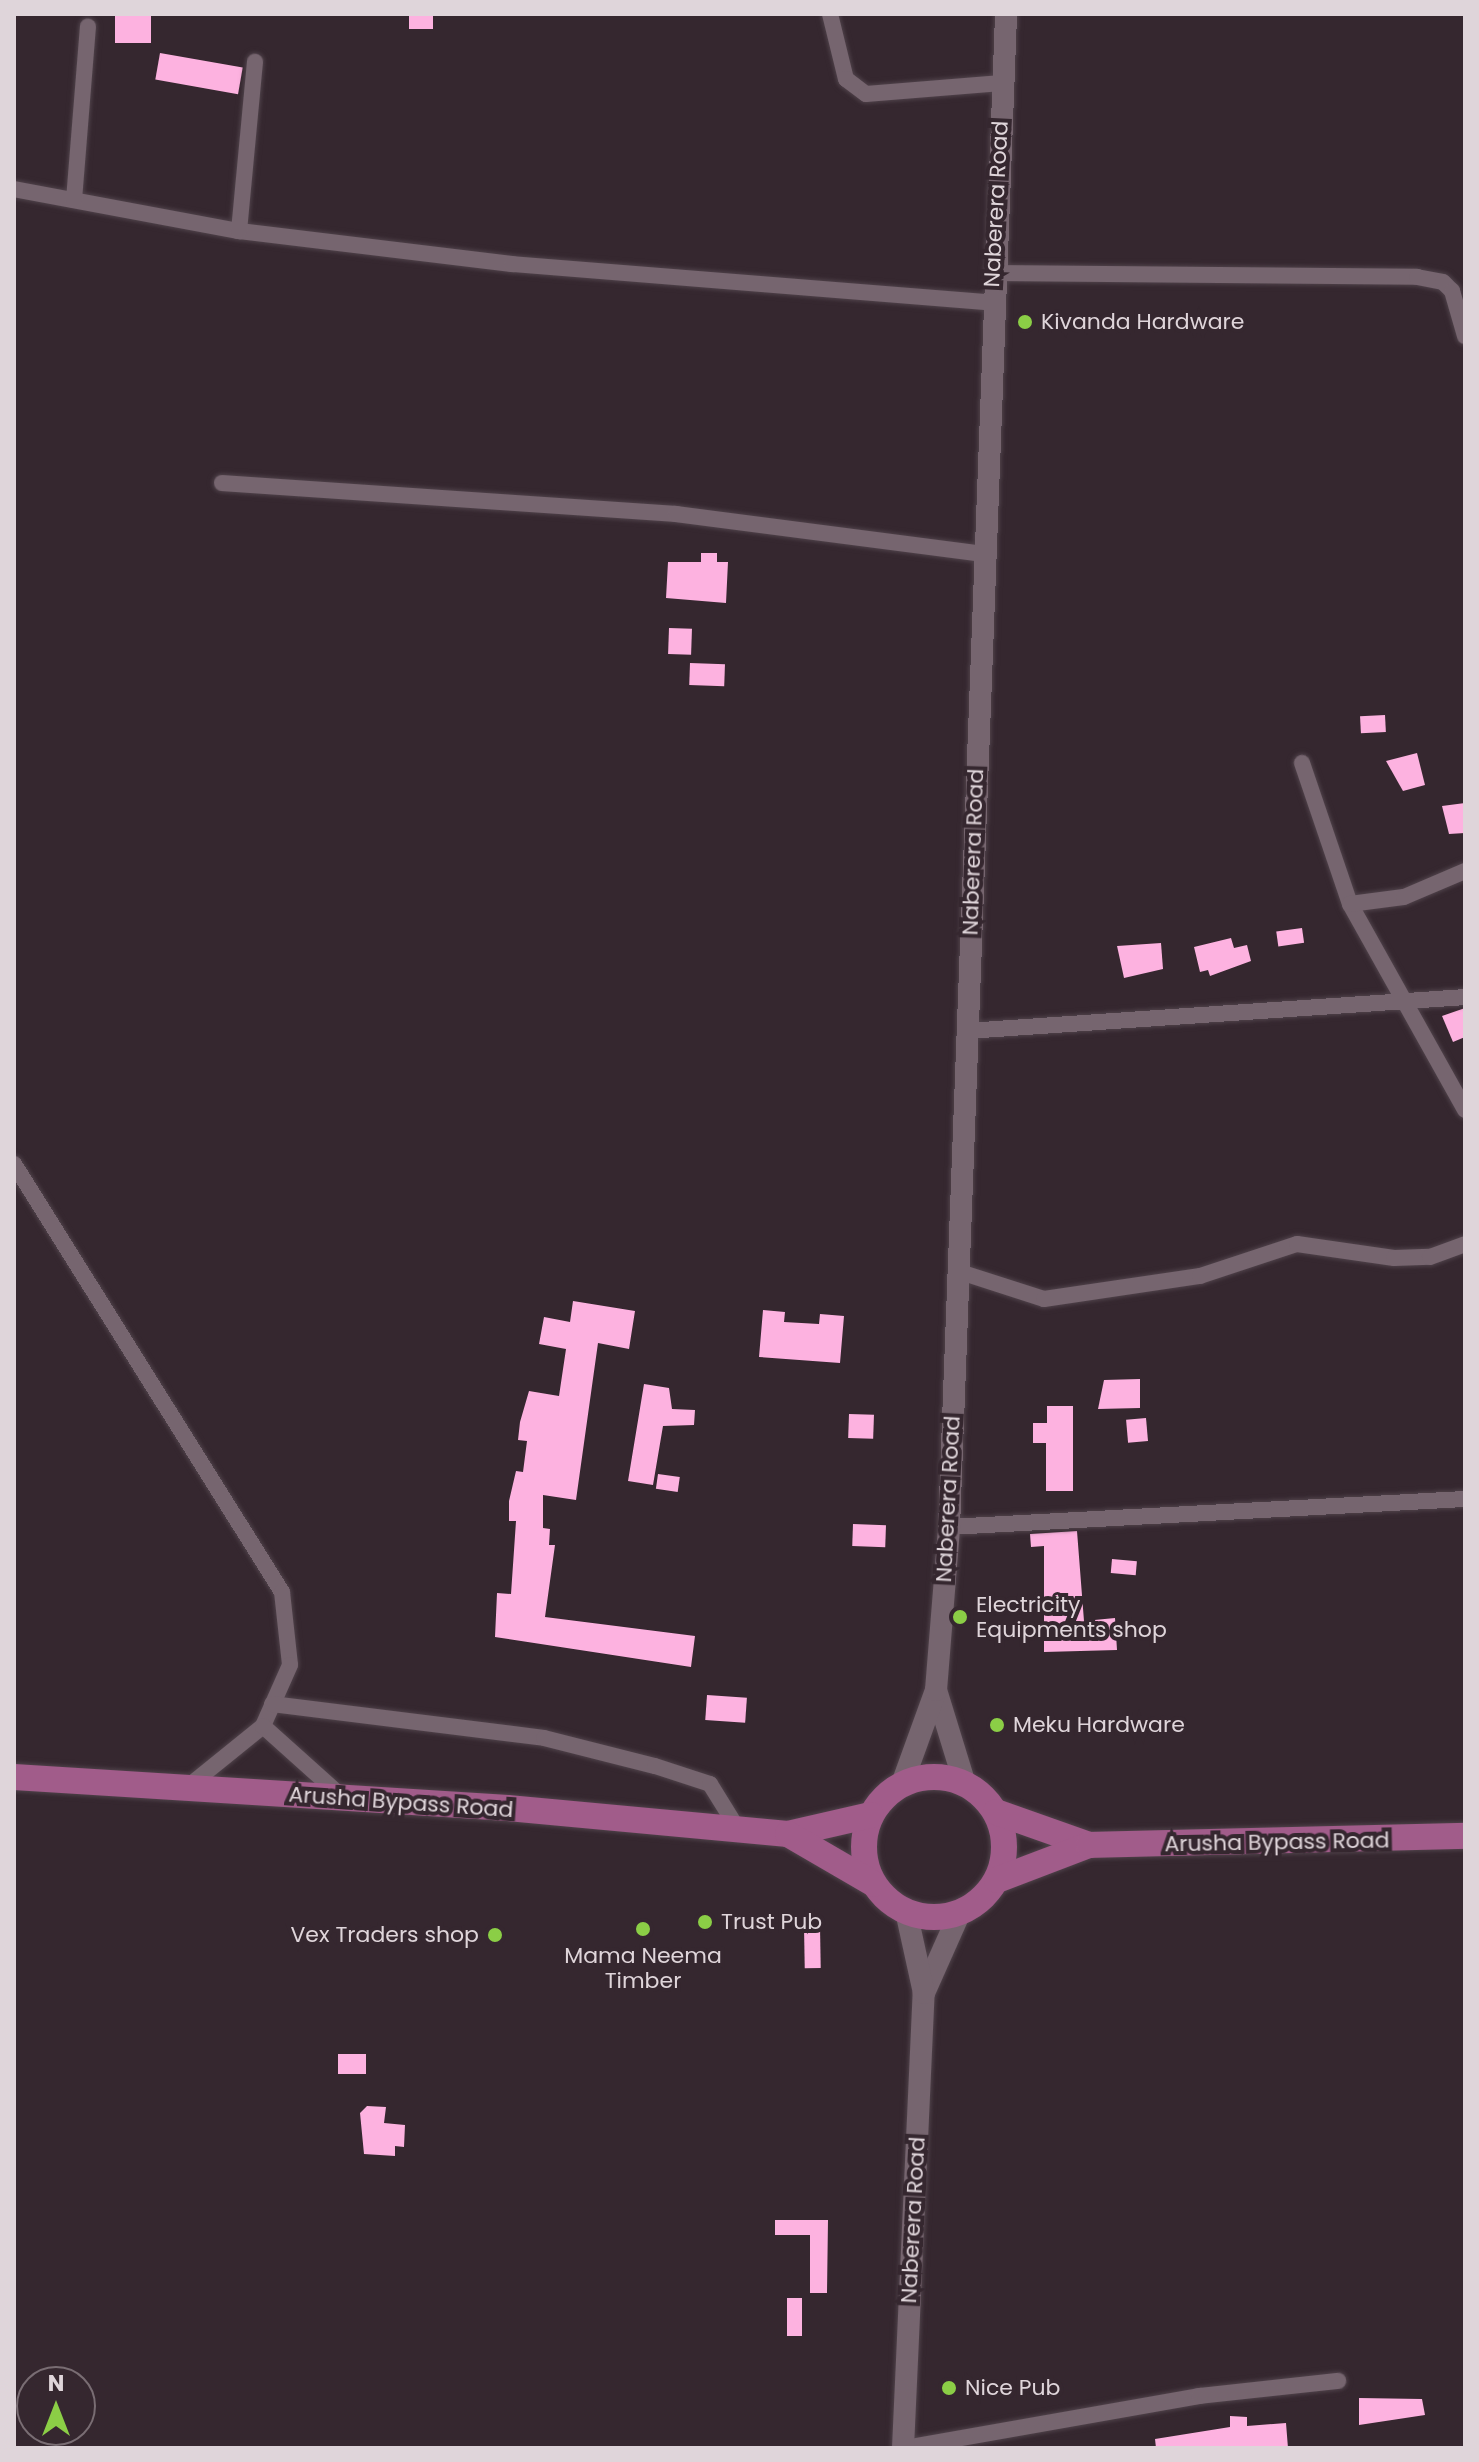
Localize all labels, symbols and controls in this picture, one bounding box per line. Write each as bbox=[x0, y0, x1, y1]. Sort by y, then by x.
street label: Naberera Road bbox=[978, 120, 1014, 288]
place label: Kivanda Hardware bbox=[1041, 309, 1244, 335]
marker: Kivanda Hardware bbox=[1016, 313, 1034, 331]
street label: Naberera Road bbox=[957, 768, 989, 936]
street label: Naberera Road bbox=[930, 1415, 966, 1583]
place label: Electricity Equipments shop bbox=[976, 1591, 1167, 1642]
marker: Electricity Equipments shop bbox=[951, 1608, 969, 1626]
place label: Meku Hardware bbox=[1013, 1712, 1185, 1738]
marker: Meku Hardware bbox=[988, 1716, 1006, 1734]
street label: Arusha Bypass Road bbox=[288, 1781, 514, 1823]
street label: Arusha Bypass Road bbox=[1164, 1827, 1390, 1857]
place label: Trust Pub bbox=[721, 1909, 822, 1935]
marker: Trust Pub bbox=[696, 1913, 714, 1931]
marker: Mama Neema Timber bbox=[634, 1920, 652, 1938]
place label: Vex Traders shop bbox=[291, 1922, 479, 1948]
marker: Vex Traders shop bbox=[486, 1926, 504, 1944]
place label: Mama Neema Timber bbox=[564, 1942, 722, 1994]
street label: Naberera Road bbox=[895, 2136, 931, 2304]
north arrow bbox=[16, 2366, 96, 2446]
text: N bbox=[48, 2368, 64, 2399]
place label: Nice Pub bbox=[965, 2375, 1060, 2401]
marker: Nice Pub bbox=[940, 2379, 958, 2397]

